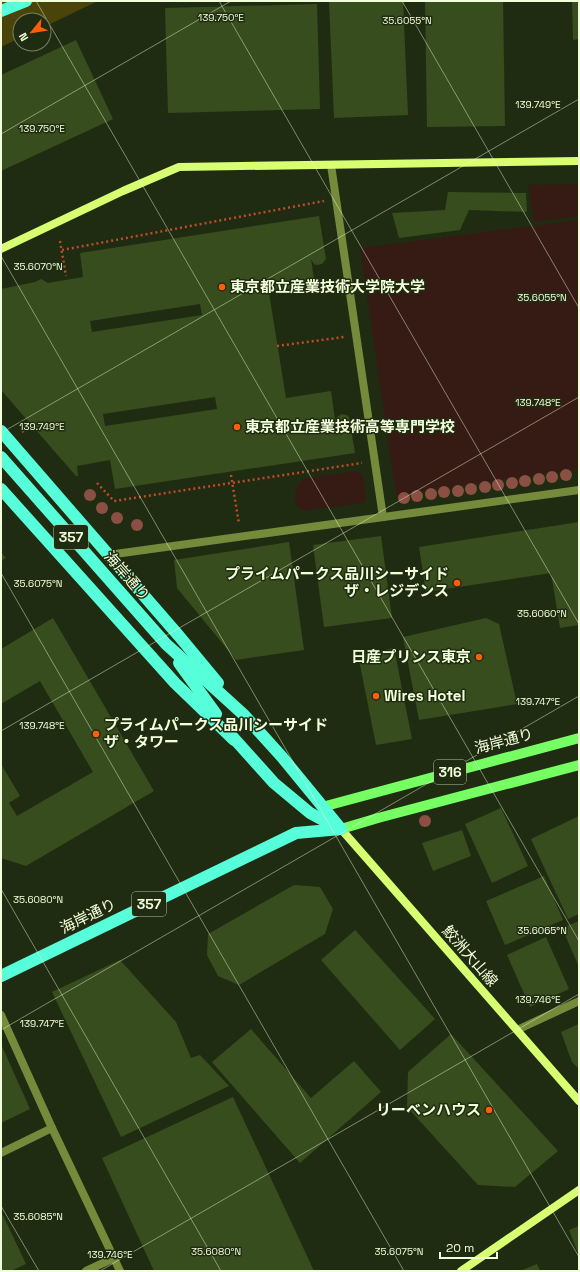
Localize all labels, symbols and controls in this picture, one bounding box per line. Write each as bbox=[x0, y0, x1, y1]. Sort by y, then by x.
text: 139.750°E bbox=[198, 11, 244, 24]
north arrow bbox=[12, 12, 52, 52]
text: 35.6055°N bbox=[382, 14, 432, 27]
text: N bbox=[15, 30, 31, 44]
text: 139.749°E bbox=[515, 98, 561, 111]
text: 139.750°E bbox=[19, 122, 65, 135]
text: 35.6070°N bbox=[13, 260, 63, 273]
place label: 東京都立産業技術大学院大学 bbox=[230, 277, 425, 296]
marker: 東京都立産業技術大学院大学 bbox=[217, 282, 227, 292]
text: 35.6055°N bbox=[517, 291, 567, 304]
text: 139.748°E bbox=[515, 396, 561, 409]
place label: 東京都立産業技術高等専門学校 bbox=[245, 417, 455, 436]
text: 139.749°E bbox=[19, 420, 65, 433]
marker: 東京都立産業技術高等専門学校 bbox=[232, 422, 242, 432]
road number: 357 bbox=[54, 525, 88, 549]
street label: 海岸通り bbox=[101, 547, 154, 605]
place label: プライムパークス品川シーサイド ザ・レジデンス bbox=[225, 564, 449, 600]
text: 35.6075°N bbox=[14, 577, 62, 590]
marker: プライムパークス品川シーサイド ザ・レジデンス bbox=[452, 578, 462, 588]
text: 35.6060°N bbox=[517, 607, 567, 620]
place label: 日産プリンス東京 bbox=[351, 647, 471, 666]
marker: 日産プリンス東京 bbox=[474, 652, 484, 662]
place label: Wires Hotel bbox=[384, 686, 465, 705]
marker: Wires Hotel bbox=[371, 691, 381, 701]
text: 139.747°E bbox=[516, 695, 561, 708]
place label: プライムパークス品川シーサイド ザ・タワー bbox=[104, 715, 328, 751]
text: 139.748°E bbox=[19, 719, 65, 732]
street label: 海岸通り bbox=[472, 724, 535, 757]
marker: プライムパークス品川シーサイド ザ・タワー bbox=[91, 729, 101, 739]
road number: 316 bbox=[434, 760, 466, 784]
road number: 357 bbox=[132, 892, 166, 916]
text: 35.6080°N bbox=[13, 893, 63, 906]
street label: 海岸通り bbox=[57, 894, 119, 937]
street label: 鮫洲大山線 bbox=[439, 921, 502, 990]
text: 35.6065°N bbox=[517, 924, 567, 937]
text: 139.746°E bbox=[515, 993, 561, 1006]
text: 139.747°E bbox=[20, 1017, 65, 1030]
place label: リーベンハウス bbox=[376, 1100, 481, 1119]
marker: リーベンハウス bbox=[484, 1105, 494, 1115]
text: 35.6085°N bbox=[13, 1210, 63, 1223]
scale bar bbox=[440, 1234, 497, 1260]
text: 20 m bbox=[446, 1240, 474, 1256]
text: 35.6080°N bbox=[191, 1245, 241, 1258]
text: 35.6075°N bbox=[375, 1245, 423, 1258]
text: 139.746°E bbox=[87, 1248, 133, 1261]

